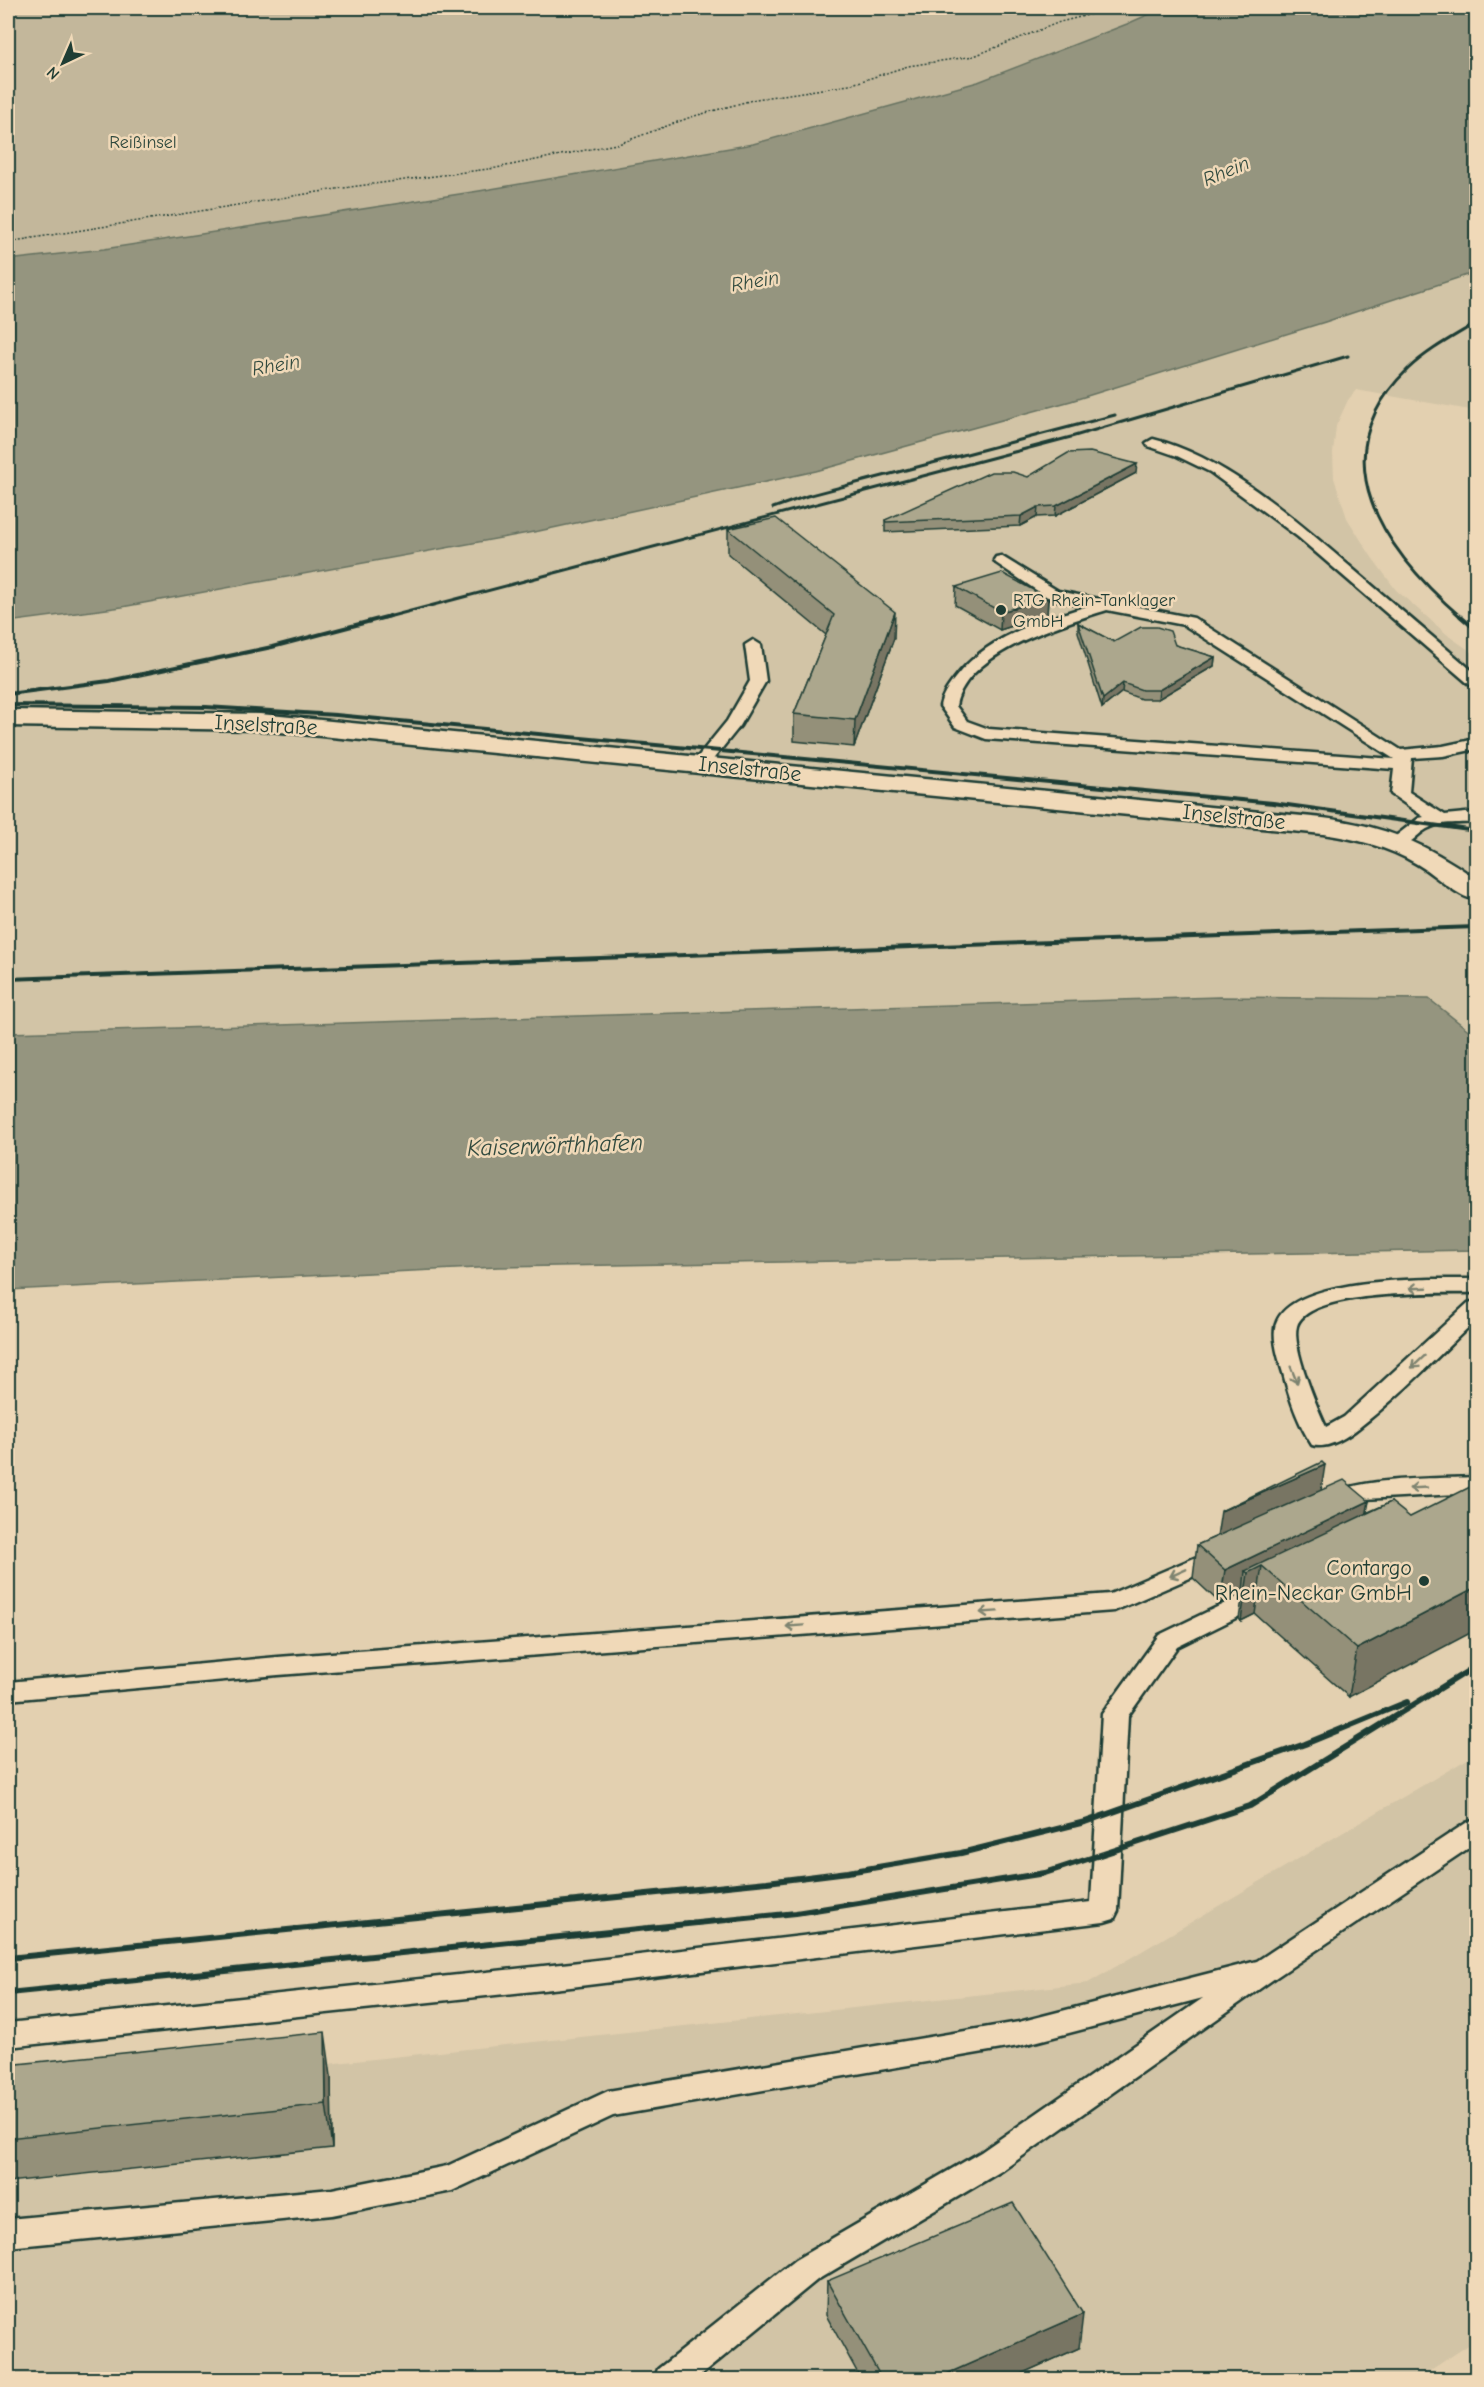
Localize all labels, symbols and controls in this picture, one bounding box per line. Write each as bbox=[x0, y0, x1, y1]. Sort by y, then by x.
north arrow bbox=[33, 33, 93, 93]
text: N bbox=[43, 63, 63, 83]
park label: Reißinsel bbox=[109, 132, 177, 153]
water label: Rhein bbox=[1199, 151, 1253, 191]
water label: Rhein bbox=[729, 265, 781, 297]
water label: Rhein bbox=[250, 349, 302, 381]
place label: RTG Rhein-Tanklager GmbH bbox=[1013, 590, 1176, 632]
marker: RTG Rhein-Tanklager GmbH bbox=[994, 603, 1008, 617]
street label: Inselstraße bbox=[214, 709, 318, 741]
street label: Inselstraße bbox=[697, 751, 803, 787]
street label: Inselstraße bbox=[1181, 799, 1287, 835]
water label: Kaiserwörthhafen bbox=[466, 1128, 644, 1162]
one-way arrow bbox=[1409, 1282, 1429, 1293]
one-way arrow bbox=[1411, 1354, 1426, 1368]
one-way arrow bbox=[1289, 1366, 1300, 1384]
one-way arrow bbox=[1409, 1483, 1429, 1494]
place label: Contargo Rhein-Neckar GmbH bbox=[1215, 1555, 1412, 1606]
one-way arrow bbox=[1169, 1568, 1187, 1580]
marker: Contargo Rhein-Neckar GmbH bbox=[1417, 1574, 1431, 1588]
one-way arrow bbox=[980, 1606, 1000, 1617]
one-way arrow bbox=[785, 1621, 805, 1632]

